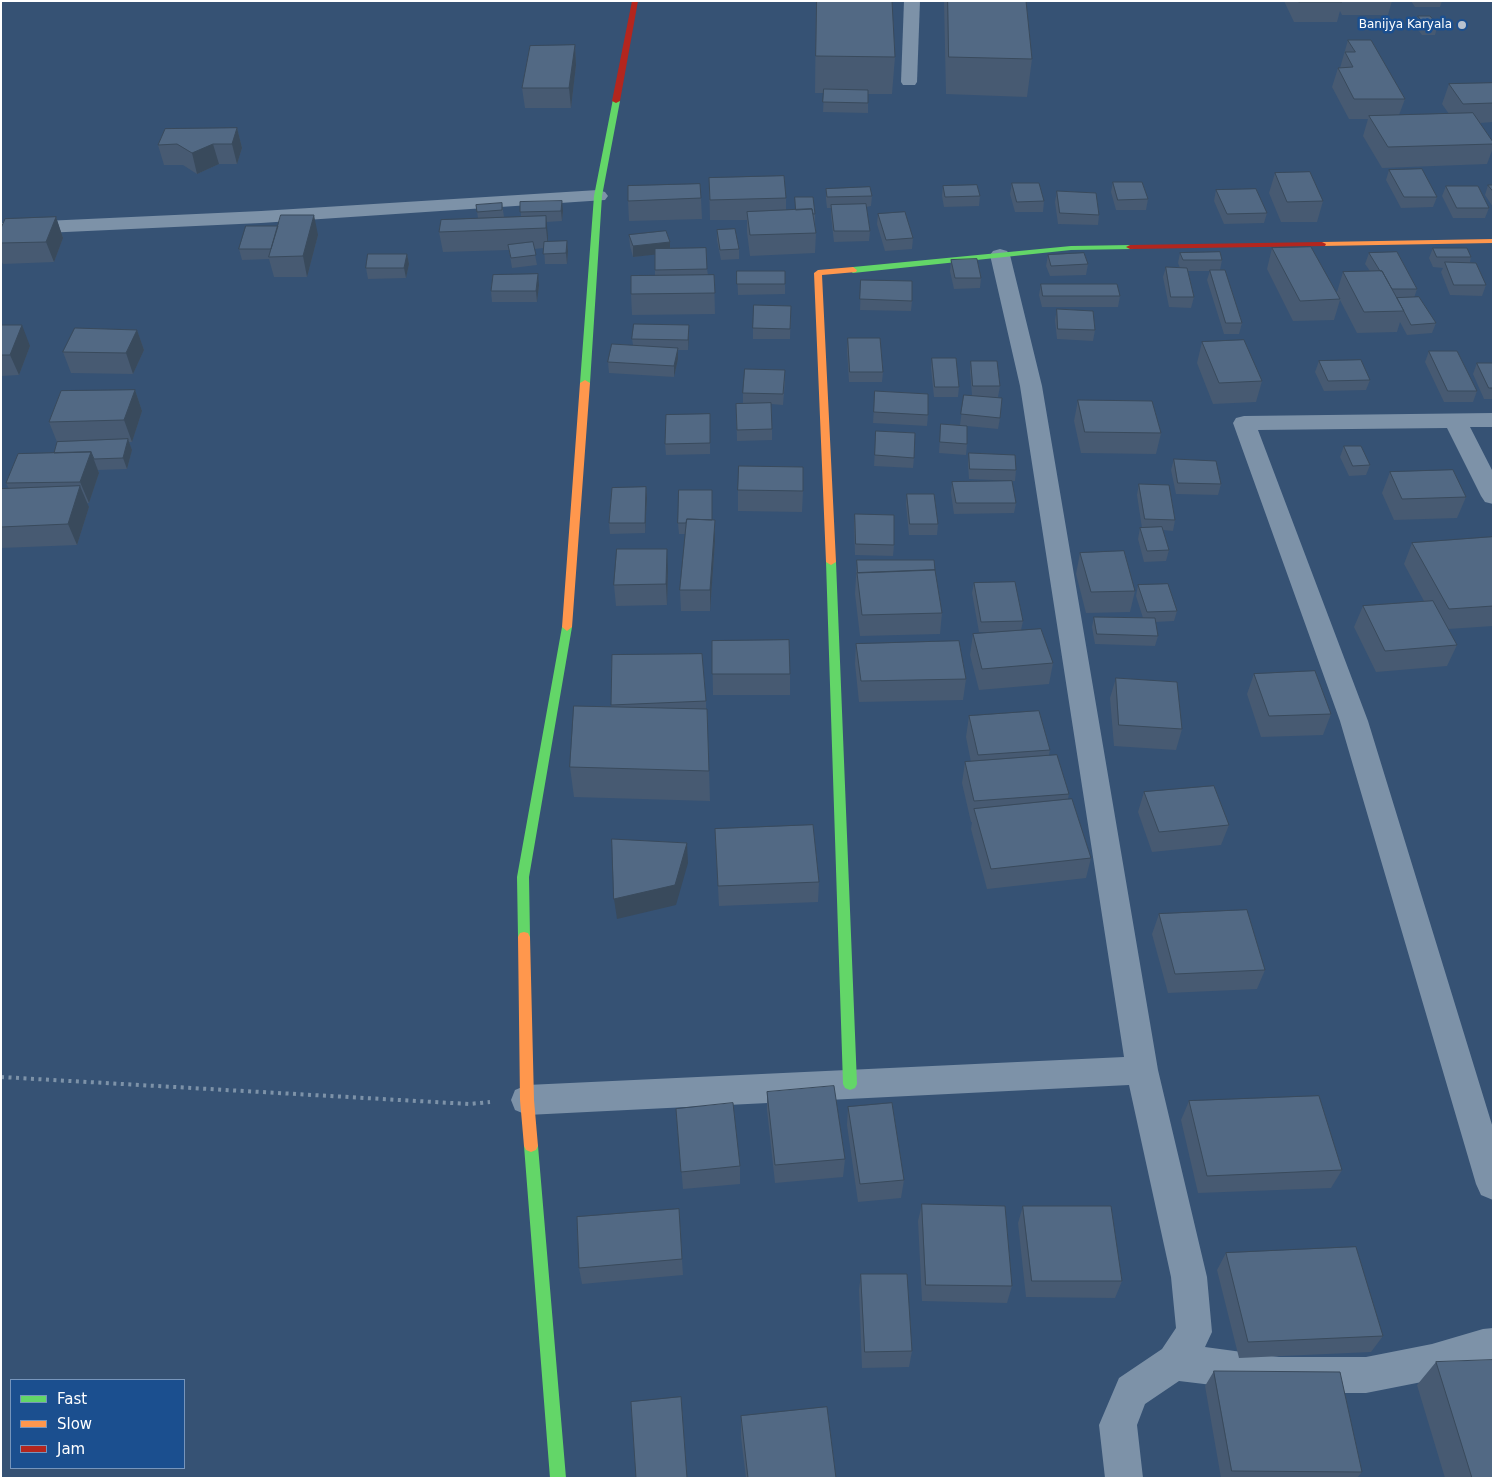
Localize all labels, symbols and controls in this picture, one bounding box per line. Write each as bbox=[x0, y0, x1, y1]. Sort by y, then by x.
place label: Banijya Karyala bbox=[1359, 18, 1452, 32]
marker: Banijya Karyala bbox=[1456, 19, 1468, 31]
legend bbox=[10, 1379, 185, 1469]
text: Fast bbox=[57, 1390, 87, 1408]
text: Slow bbox=[57, 1415, 92, 1433]
text: Jam bbox=[57, 1440, 85, 1458]

